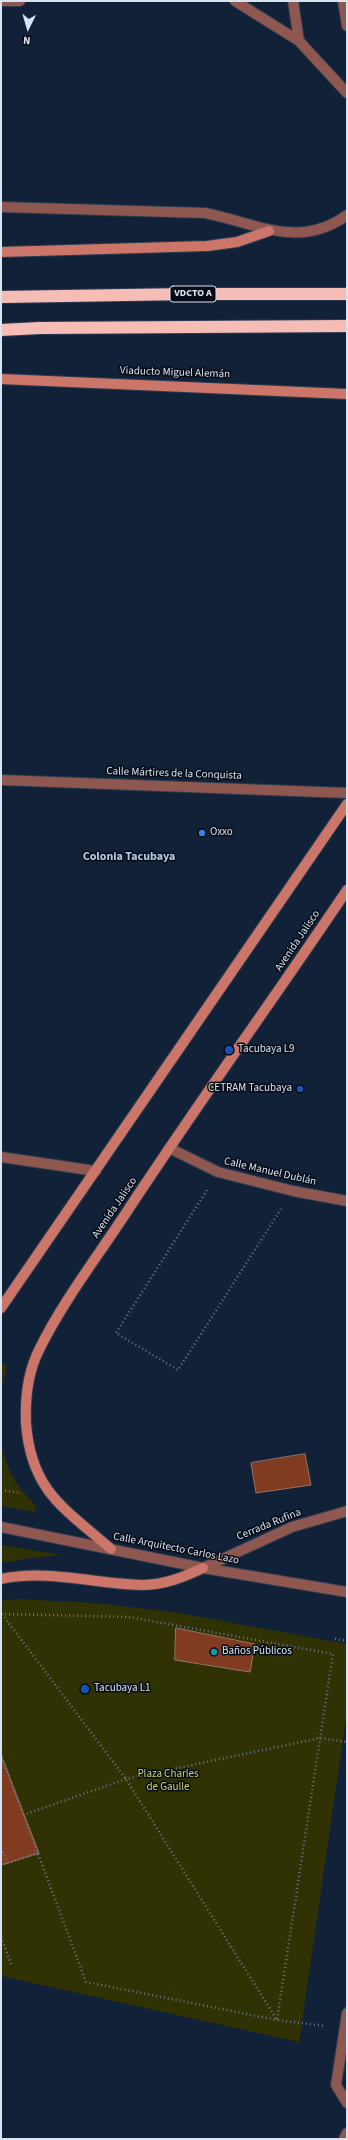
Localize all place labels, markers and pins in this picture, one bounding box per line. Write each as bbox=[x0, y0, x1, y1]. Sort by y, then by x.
place label: Oxxo bbox=[210, 826, 233, 840]
marker: Oxxo bbox=[197, 828, 207, 838]
place label: Tacubaya L9 bbox=[238, 1043, 295, 1057]
marker: Tacubaya L9 bbox=[223, 1044, 235, 1056]
place label: CETRAM Tacubaya bbox=[208, 1082, 292, 1096]
marker: CETRAM Tacubaya bbox=[295, 1084, 305, 1094]
place label: Baños Públicos bbox=[222, 1645, 292, 1659]
marker: Baños Públicos bbox=[209, 1647, 219, 1657]
place label: Tacubaya L1 bbox=[94, 1682, 151, 1696]
marker: Tacubaya L1 bbox=[79, 1683, 91, 1695]

